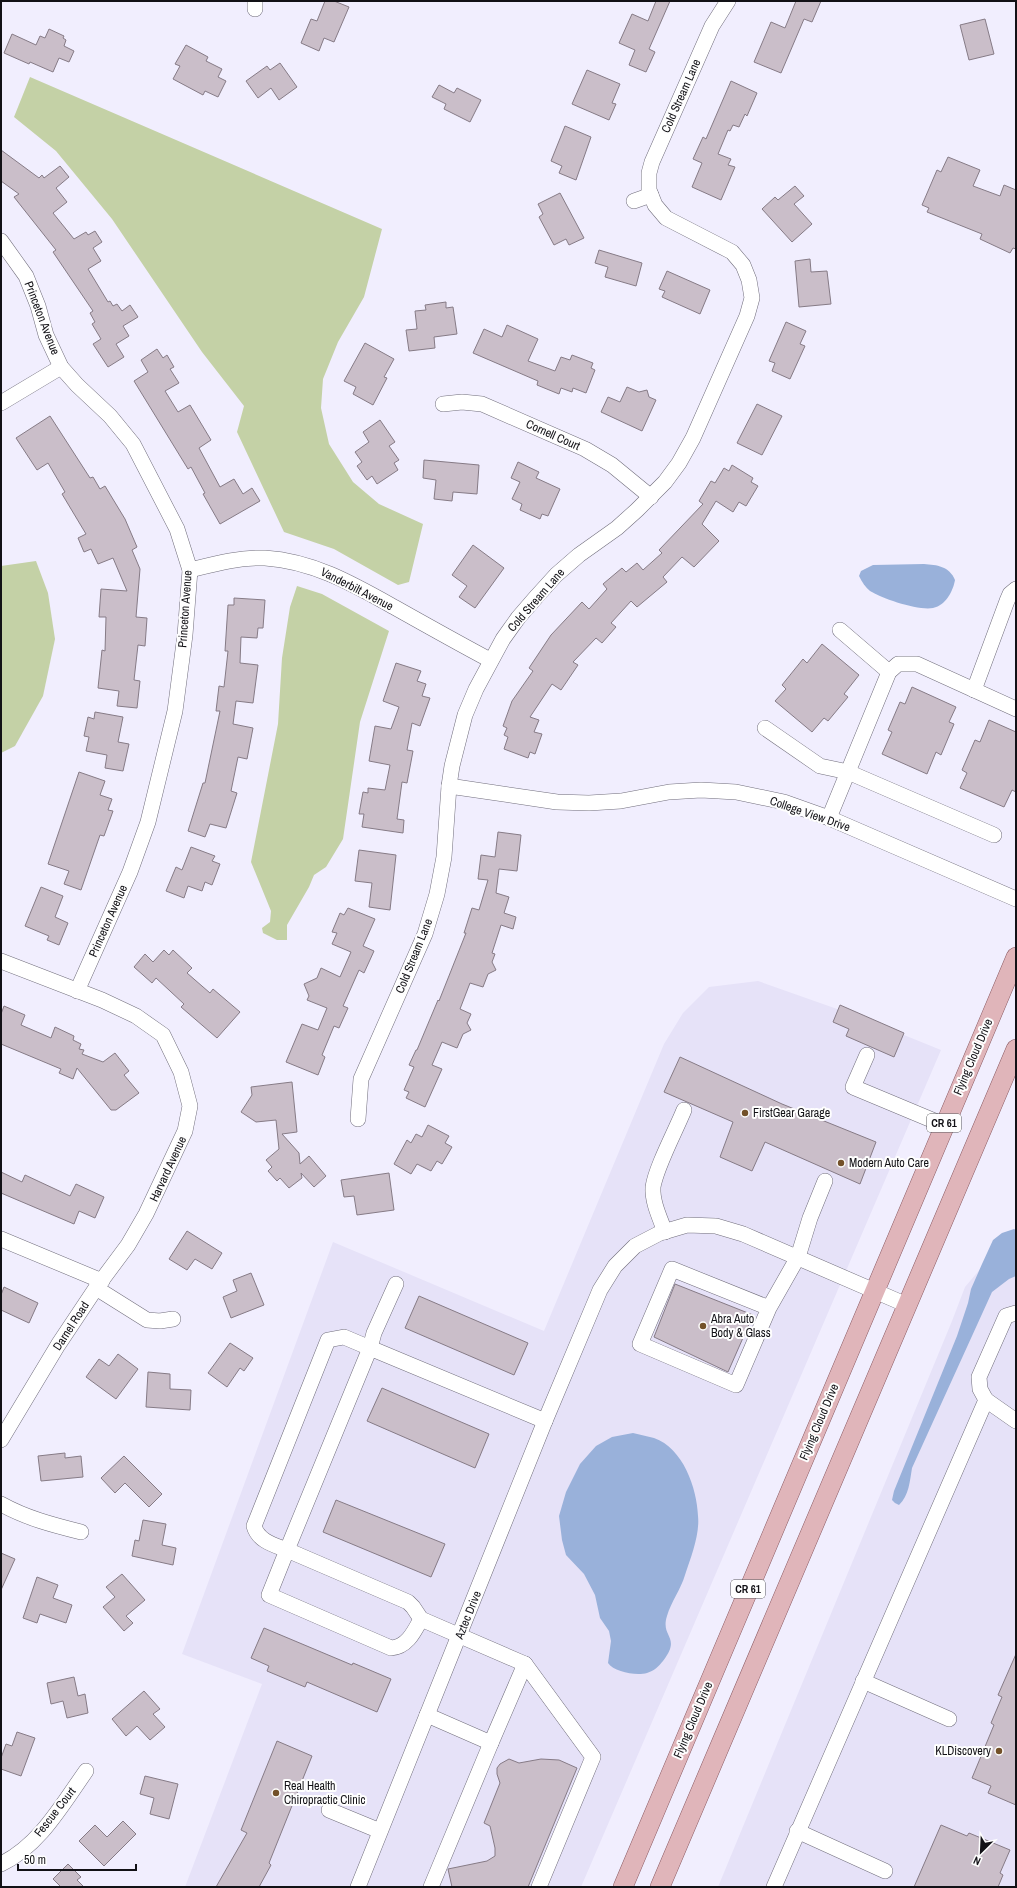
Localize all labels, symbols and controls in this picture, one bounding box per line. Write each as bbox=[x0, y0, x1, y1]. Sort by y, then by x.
street label: Cold Stream Lane bbox=[658, 57, 704, 135]
street label: Princeton Avenue bbox=[21, 279, 63, 357]
street label: Cornell Court bbox=[523, 416, 583, 454]
street label: Vanderbilt Avenue bbox=[318, 564, 396, 614]
street label: Cold Stream Lane bbox=[504, 565, 568, 635]
street label: Princeton Avenue bbox=[174, 570, 196, 648]
street label: College View Drive bbox=[768, 793, 852, 835]
street label: Princeton Avenue bbox=[85, 882, 131, 960]
street label: Cold Stream Lane bbox=[392, 916, 436, 996]
street label: Flying Cloud Drive bbox=[950, 1016, 996, 1098]
place label: FirstGear Garage bbox=[753, 1105, 830, 1121]
marker: FirstGear Garage bbox=[740, 1108, 750, 1118]
road number: CR 61 bbox=[927, 1114, 961, 1132]
street label: Harvard Avenue bbox=[146, 1134, 190, 1204]
place label: Modern Auto Care bbox=[849, 1155, 929, 1171]
marker: Modern Auto Care bbox=[836, 1158, 846, 1168]
street label: Darnel Road bbox=[49, 1298, 93, 1354]
place label: Abra Auto Body & Glass bbox=[710, 1311, 771, 1341]
marker: Abra Auto Body & Glass bbox=[698, 1321, 708, 1331]
street label: Flying Cloud Drive bbox=[796, 1381, 842, 1463]
road number: CR 61 bbox=[731, 1580, 765, 1598]
street label: Aztec Drive bbox=[451, 1588, 485, 1643]
street label: Flying Cloud Drive bbox=[670, 1679, 716, 1761]
place label: KLDiscovery bbox=[935, 1743, 991, 1759]
marker: KLDiscovery bbox=[994, 1746, 1004, 1756]
place label: Real Health Chiropractic Clinic bbox=[284, 1778, 366, 1808]
street label: Fescue Court bbox=[31, 1784, 79, 1840]
marker: Real Health Chiropractic Clinic bbox=[271, 1788, 281, 1798]
north arrow bbox=[961, 1832, 1001, 1872]
scale bar bbox=[18, 1846, 136, 1872]
text: 50 m bbox=[24, 1852, 46, 1868]
text: N bbox=[971, 1853, 983, 1869]

